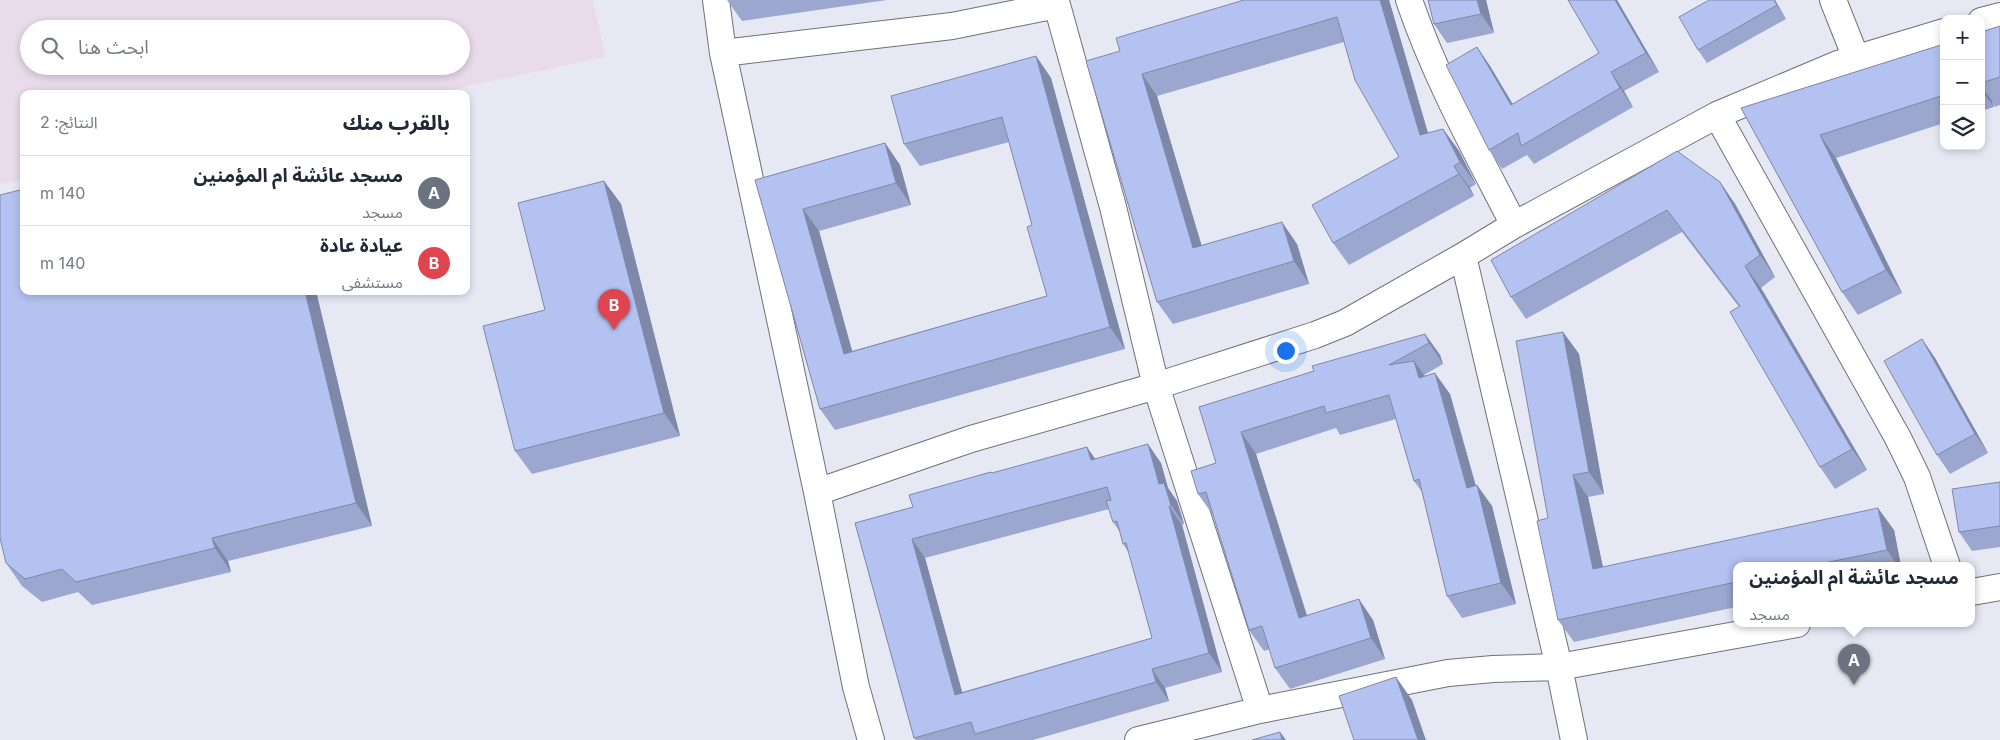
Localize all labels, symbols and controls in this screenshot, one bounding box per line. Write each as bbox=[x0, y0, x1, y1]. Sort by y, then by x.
map controls bbox=[1940, 15, 1985, 150]
button: + bbox=[1940, 15, 1985, 60]
search box bbox=[20, 20, 470, 75]
icon: search bbox=[38, 34, 66, 62]
text: ابحث هنا bbox=[78, 36, 149, 59]
button: − bbox=[1940, 60, 1985, 105]
button: layers bbox=[1940, 105, 1985, 150]
text: بالقرب منك bbox=[343, 110, 450, 135]
text: النتائج: 2 bbox=[40, 112, 98, 132]
text: مسجد عائشة ام المؤمنين bbox=[194, 164, 403, 187]
text: 140 m bbox=[40, 183, 85, 203]
text: A bbox=[428, 183, 440, 203]
text: مسجد bbox=[362, 202, 403, 222]
text: عيادة عادة bbox=[320, 234, 403, 257]
text: 140 m bbox=[40, 253, 85, 273]
text: B bbox=[429, 253, 439, 273]
text: مستشفى bbox=[342, 272, 403, 292]
pin: B bbox=[598, 289, 630, 330]
your location bbox=[1273, 338, 1299, 364]
popup bbox=[1733, 562, 1975, 627]
text: مسجد عائشة ام المؤمنين bbox=[1749, 566, 1959, 589]
text: مسجد bbox=[1749, 604, 1790, 624]
pin: A bbox=[1838, 644, 1870, 685]

